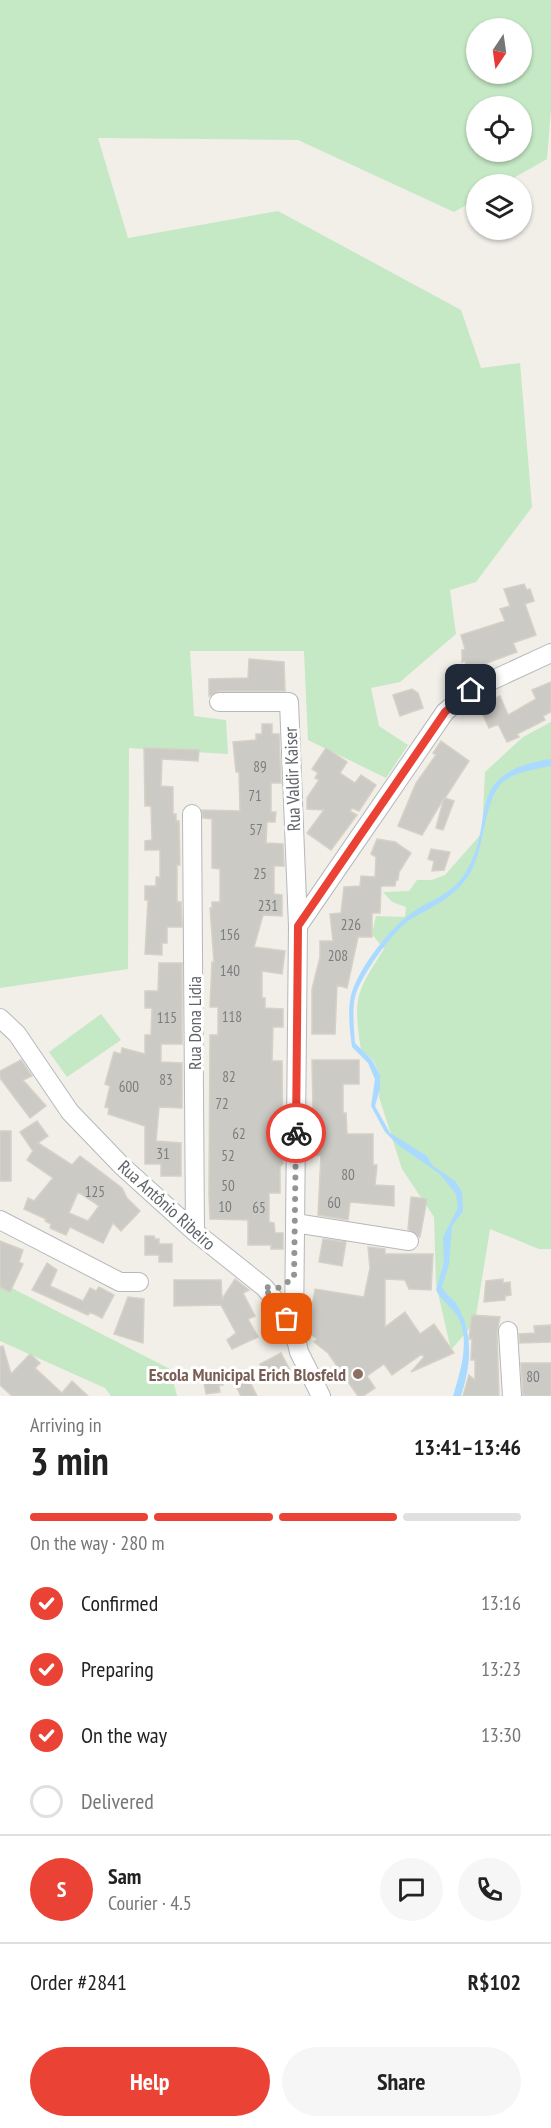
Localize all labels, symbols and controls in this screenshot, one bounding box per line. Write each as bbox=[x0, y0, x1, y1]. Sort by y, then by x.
north arrow bbox=[466, 18, 532, 84]
map controls bbox=[466, 18, 532, 240]
button: locate bbox=[466, 96, 532, 162]
button: layers bbox=[466, 174, 532, 240]
pin bbox=[445, 664, 496, 715]
icon: home bbox=[454, 673, 487, 706]
street label: Rua Valdir Kaiser bbox=[279, 726, 305, 832]
house number: 89 bbox=[253, 757, 267, 776]
house number: 71 bbox=[248, 786, 262, 805]
house number: 57 bbox=[249, 820, 263, 839]
house number: 25 bbox=[253, 864, 267, 883]
house number: 231 bbox=[258, 896, 278, 915]
house number: 226 bbox=[341, 915, 361, 934]
house number: 156 bbox=[220, 925, 240, 944]
house number: 208 bbox=[328, 946, 348, 965]
house number: 140 bbox=[220, 961, 240, 980]
street label: Rua Dona Lidia bbox=[183, 976, 206, 1070]
house number: 118 bbox=[222, 1007, 242, 1026]
house number: 115 bbox=[157, 1008, 177, 1027]
house number: 82 bbox=[222, 1067, 236, 1086]
house number: 83 bbox=[159, 1070, 173, 1089]
house number: 600 bbox=[119, 1077, 139, 1096]
house number: 72 bbox=[215, 1094, 229, 1113]
courier bbox=[266, 1103, 326, 1163]
icon: bike bbox=[280, 1117, 313, 1150]
house number: 62 bbox=[232, 1124, 246, 1143]
house number: 31 bbox=[156, 1144, 170, 1163]
house number: 52 bbox=[221, 1146, 235, 1165]
street label: Rua Antônio Ribeiro bbox=[113, 1155, 221, 1255]
house number: 80 bbox=[341, 1165, 355, 1184]
house number: 50 bbox=[221, 1176, 235, 1195]
house number: 125 bbox=[85, 1182, 105, 1201]
house number: 60 bbox=[327, 1193, 341, 1212]
house number: 10 bbox=[218, 1197, 232, 1216]
house number: 65 bbox=[252, 1198, 266, 1217]
pin bbox=[261, 1293, 312, 1344]
icon: bag bbox=[270, 1302, 303, 1335]
place label: Escola Municipal Erich Blosfeld bbox=[149, 1363, 346, 1386]
marker: Escola Municipal Erich Blosfeld bbox=[351, 1367, 365, 1381]
house number: 80 bbox=[526, 1367, 540, 1386]
text: Arriving in bbox=[30, 1412, 102, 1438]
text: 13:41–13:46 bbox=[414, 1433, 521, 1461]
text: 3 min bbox=[30, 1435, 109, 1486]
text: On the way · 280 m bbox=[30, 1530, 165, 1556]
icon: check bbox=[30, 1587, 63, 1620]
text: Confirmed bbox=[81, 1589, 158, 1617]
text: 13:16 bbox=[481, 1590, 521, 1616]
icon: check bbox=[30, 1653, 63, 1686]
text: Preparing bbox=[81, 1655, 154, 1683]
text: 13:23 bbox=[481, 1656, 521, 1682]
icon: check bbox=[30, 1719, 63, 1752]
text: On the way bbox=[81, 1721, 167, 1749]
text: 13:30 bbox=[481, 1722, 521, 1748]
text: Delivered bbox=[81, 1787, 154, 1815]
button: chat bbox=[380, 1858, 443, 1921]
button: phone bbox=[458, 1858, 521, 1921]
text: Sam bbox=[108, 1862, 141, 1890]
text: S bbox=[57, 1875, 66, 1903]
text: Courier · 4.5 bbox=[108, 1890, 192, 1916]
text: Order #2841 bbox=[30, 1968, 127, 1996]
text: R$102 bbox=[468, 1968, 521, 1996]
button: Help bbox=[30, 2047, 270, 2116]
button: Share bbox=[282, 2047, 521, 2116]

